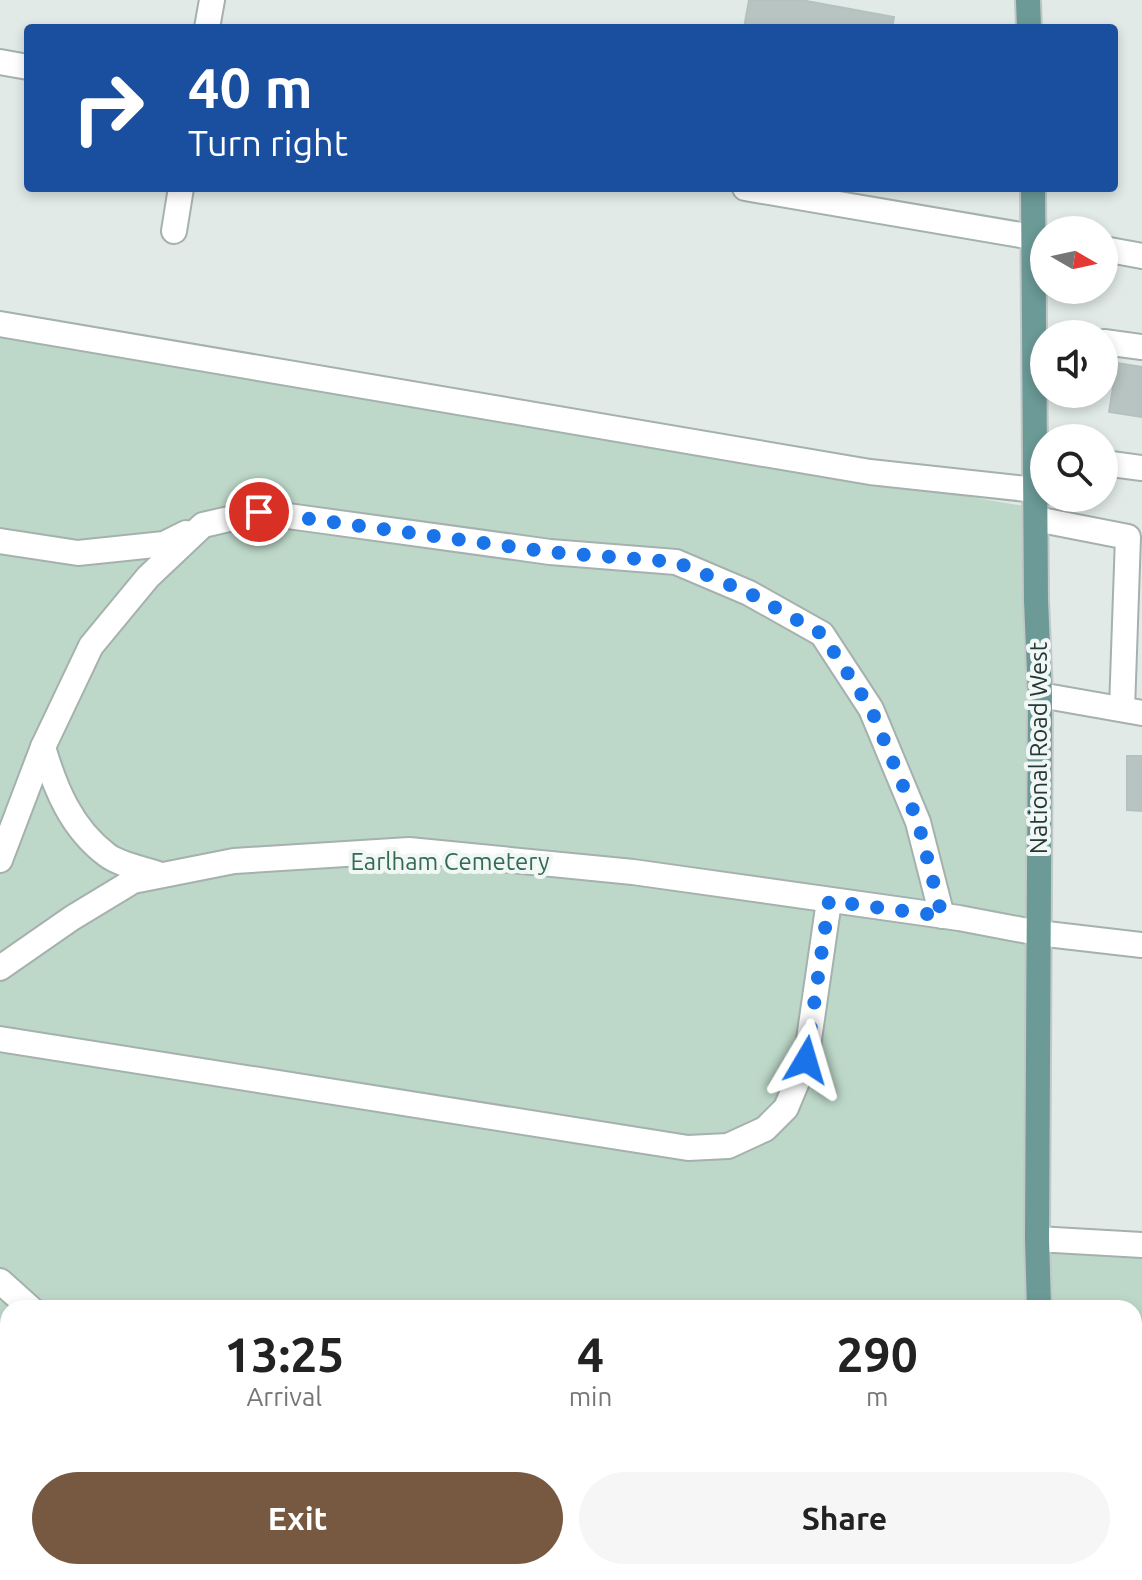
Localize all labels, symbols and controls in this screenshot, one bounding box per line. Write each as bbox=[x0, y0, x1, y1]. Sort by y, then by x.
icon: right bbox=[56, 56, 160, 160]
text: 40 m bbox=[188, 56, 313, 119]
text: Turn right bbox=[188, 122, 348, 163]
north arrow bbox=[1030, 216, 1118, 304]
map controls bbox=[1030, 216, 1118, 512]
button: sound bbox=[1030, 320, 1118, 408]
button: search bbox=[1030, 424, 1118, 512]
pin bbox=[225, 478, 293, 546]
icon: arrive bbox=[237, 490, 281, 534]
street label: National Road West bbox=[1025, 641, 1052, 854]
park label: Earlham Cemetery bbox=[350, 848, 550, 875]
position arrow bbox=[764, 1018, 848, 1102]
text: 13:25 bbox=[224, 1327, 344, 1381]
text: 4 bbox=[577, 1327, 604, 1381]
text: 290 bbox=[837, 1327, 918, 1381]
text: Arrival bbox=[246, 1382, 322, 1411]
text: min bbox=[569, 1382, 612, 1411]
text: m bbox=[866, 1382, 888, 1411]
button: Exit bbox=[32, 1472, 563, 1564]
button: Share bbox=[579, 1472, 1110, 1564]

